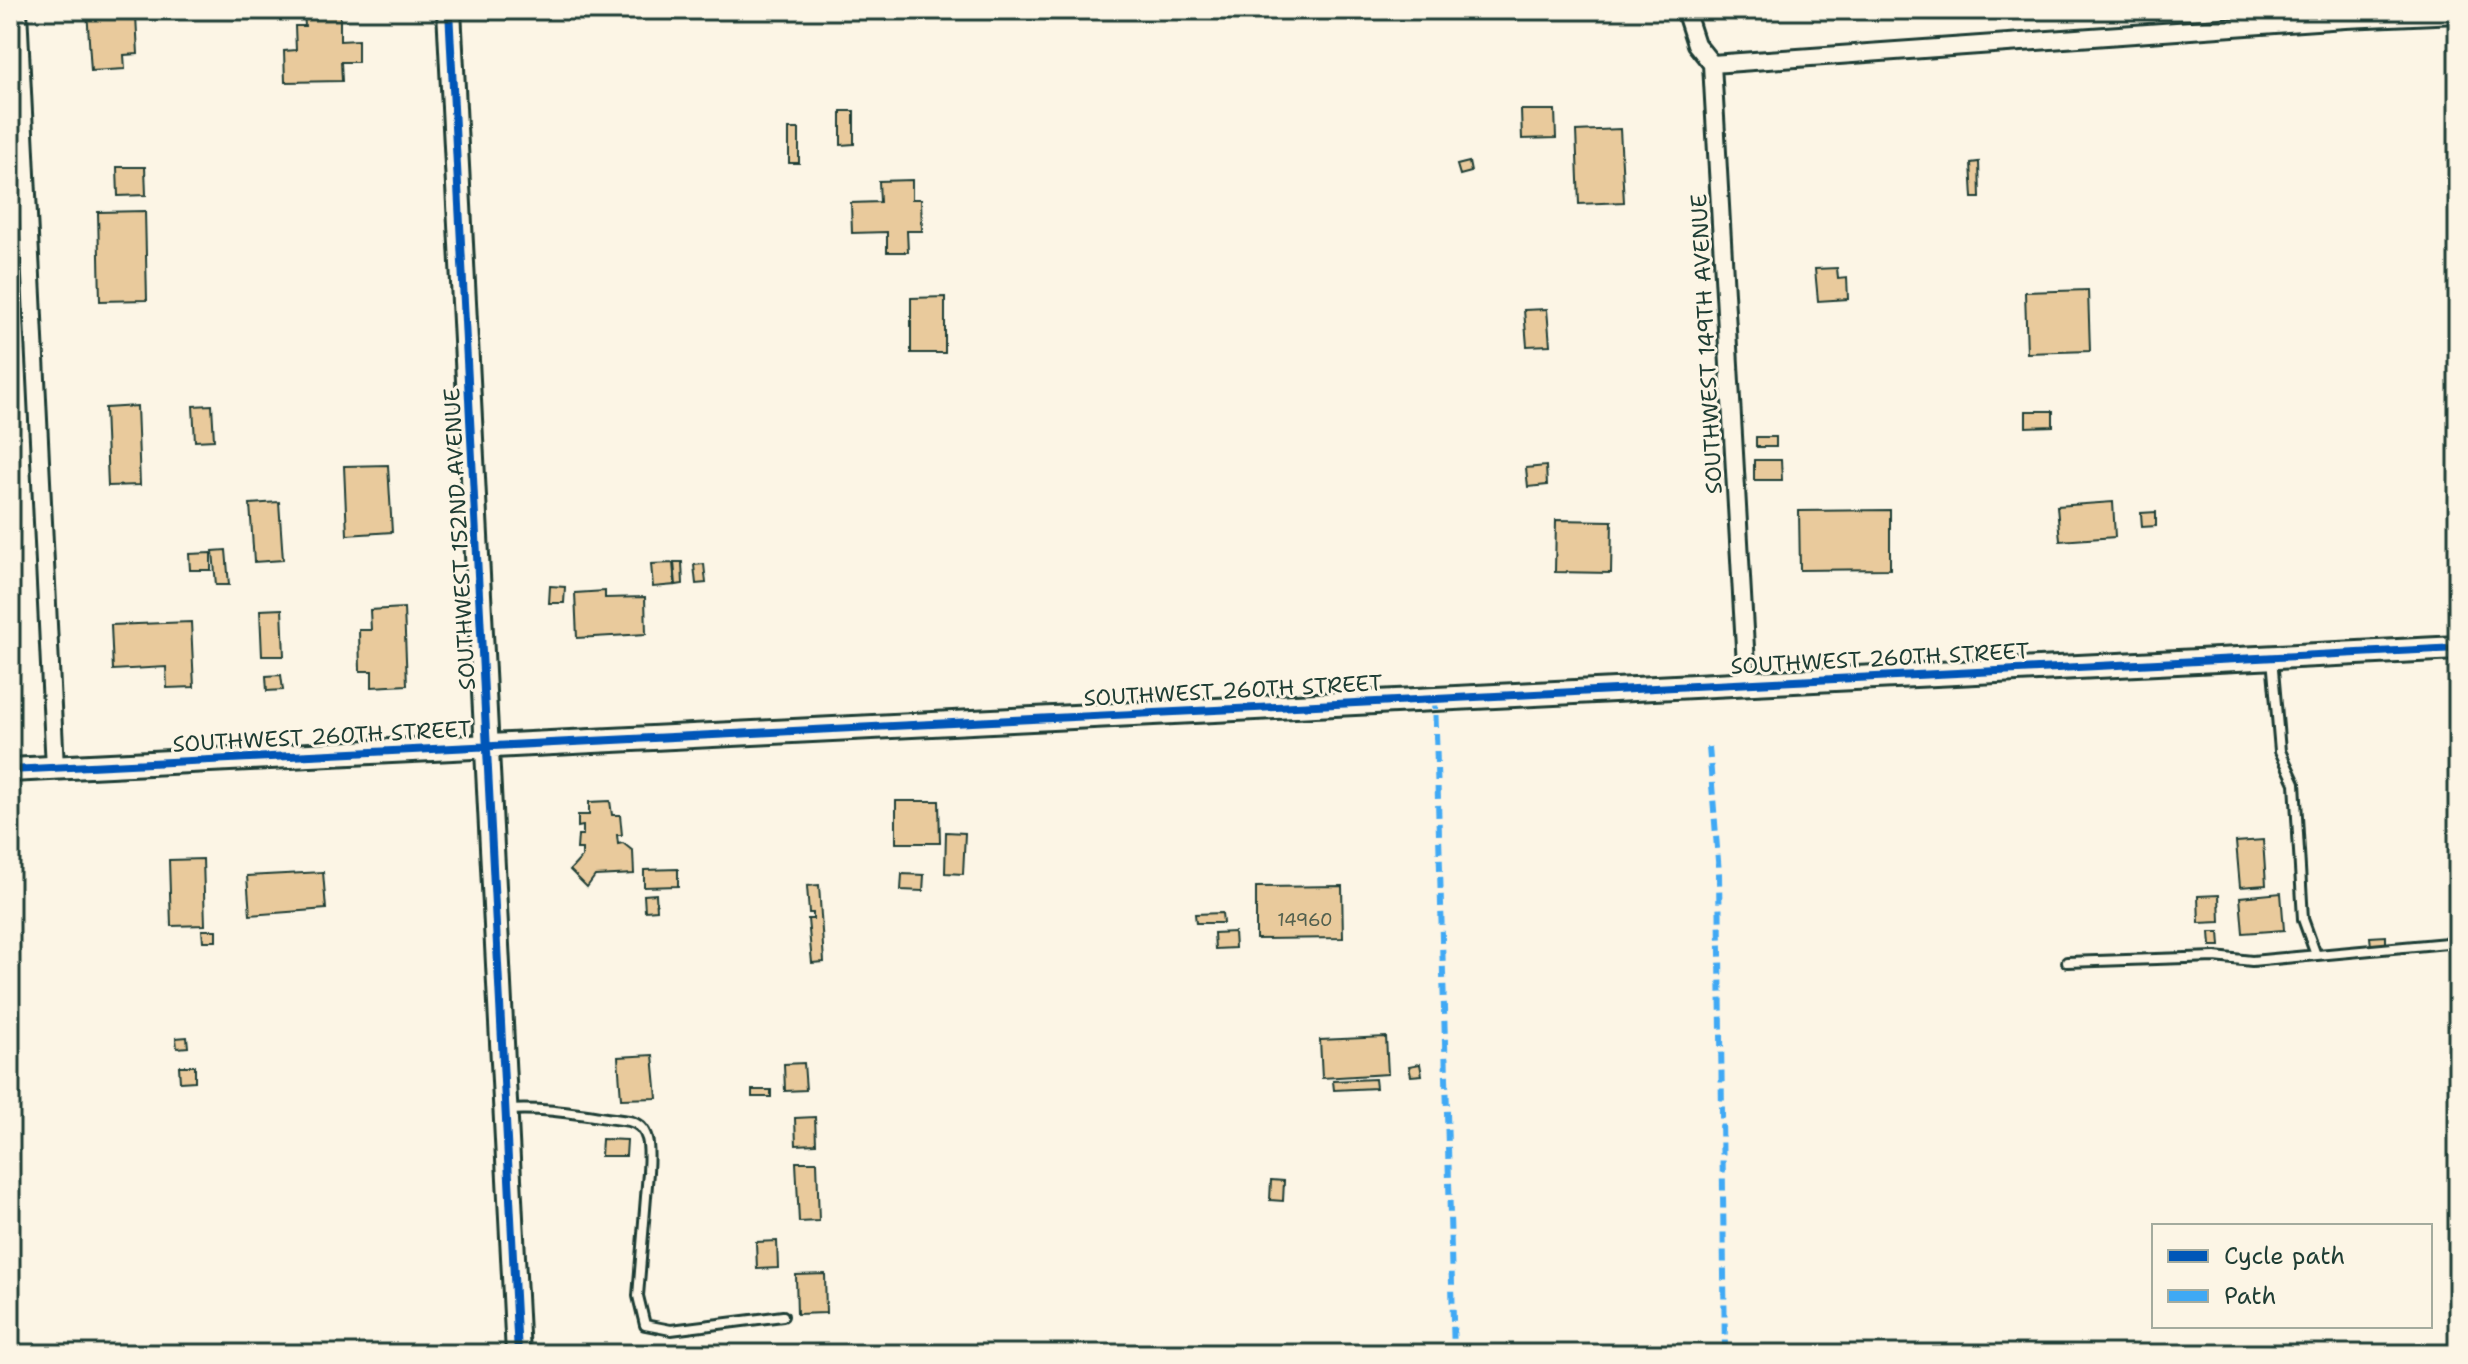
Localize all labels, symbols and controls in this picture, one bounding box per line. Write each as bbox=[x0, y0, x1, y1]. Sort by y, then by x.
street label: SOUTHWEST 149TH AVENUE bbox=[1684, 193, 1729, 495]
street label: SOUTHWEST 152ND AVENUE bbox=[437, 387, 482, 691]
street label: SOUTHWEST 260TH STREET bbox=[1730, 636, 2031, 681]
street label: SOUTHWEST 260TH STREET bbox=[1083, 668, 1384, 713]
street label: SOUTHWEST 260TH STREET bbox=[172, 714, 473, 759]
house number: 14960 bbox=[1277, 908, 1333, 932]
legend bbox=[2152, 1224, 2432, 1328]
text: Cycle path bbox=[2224, 1240, 2345, 1272]
text: Path bbox=[2224, 1280, 2276, 1312]

